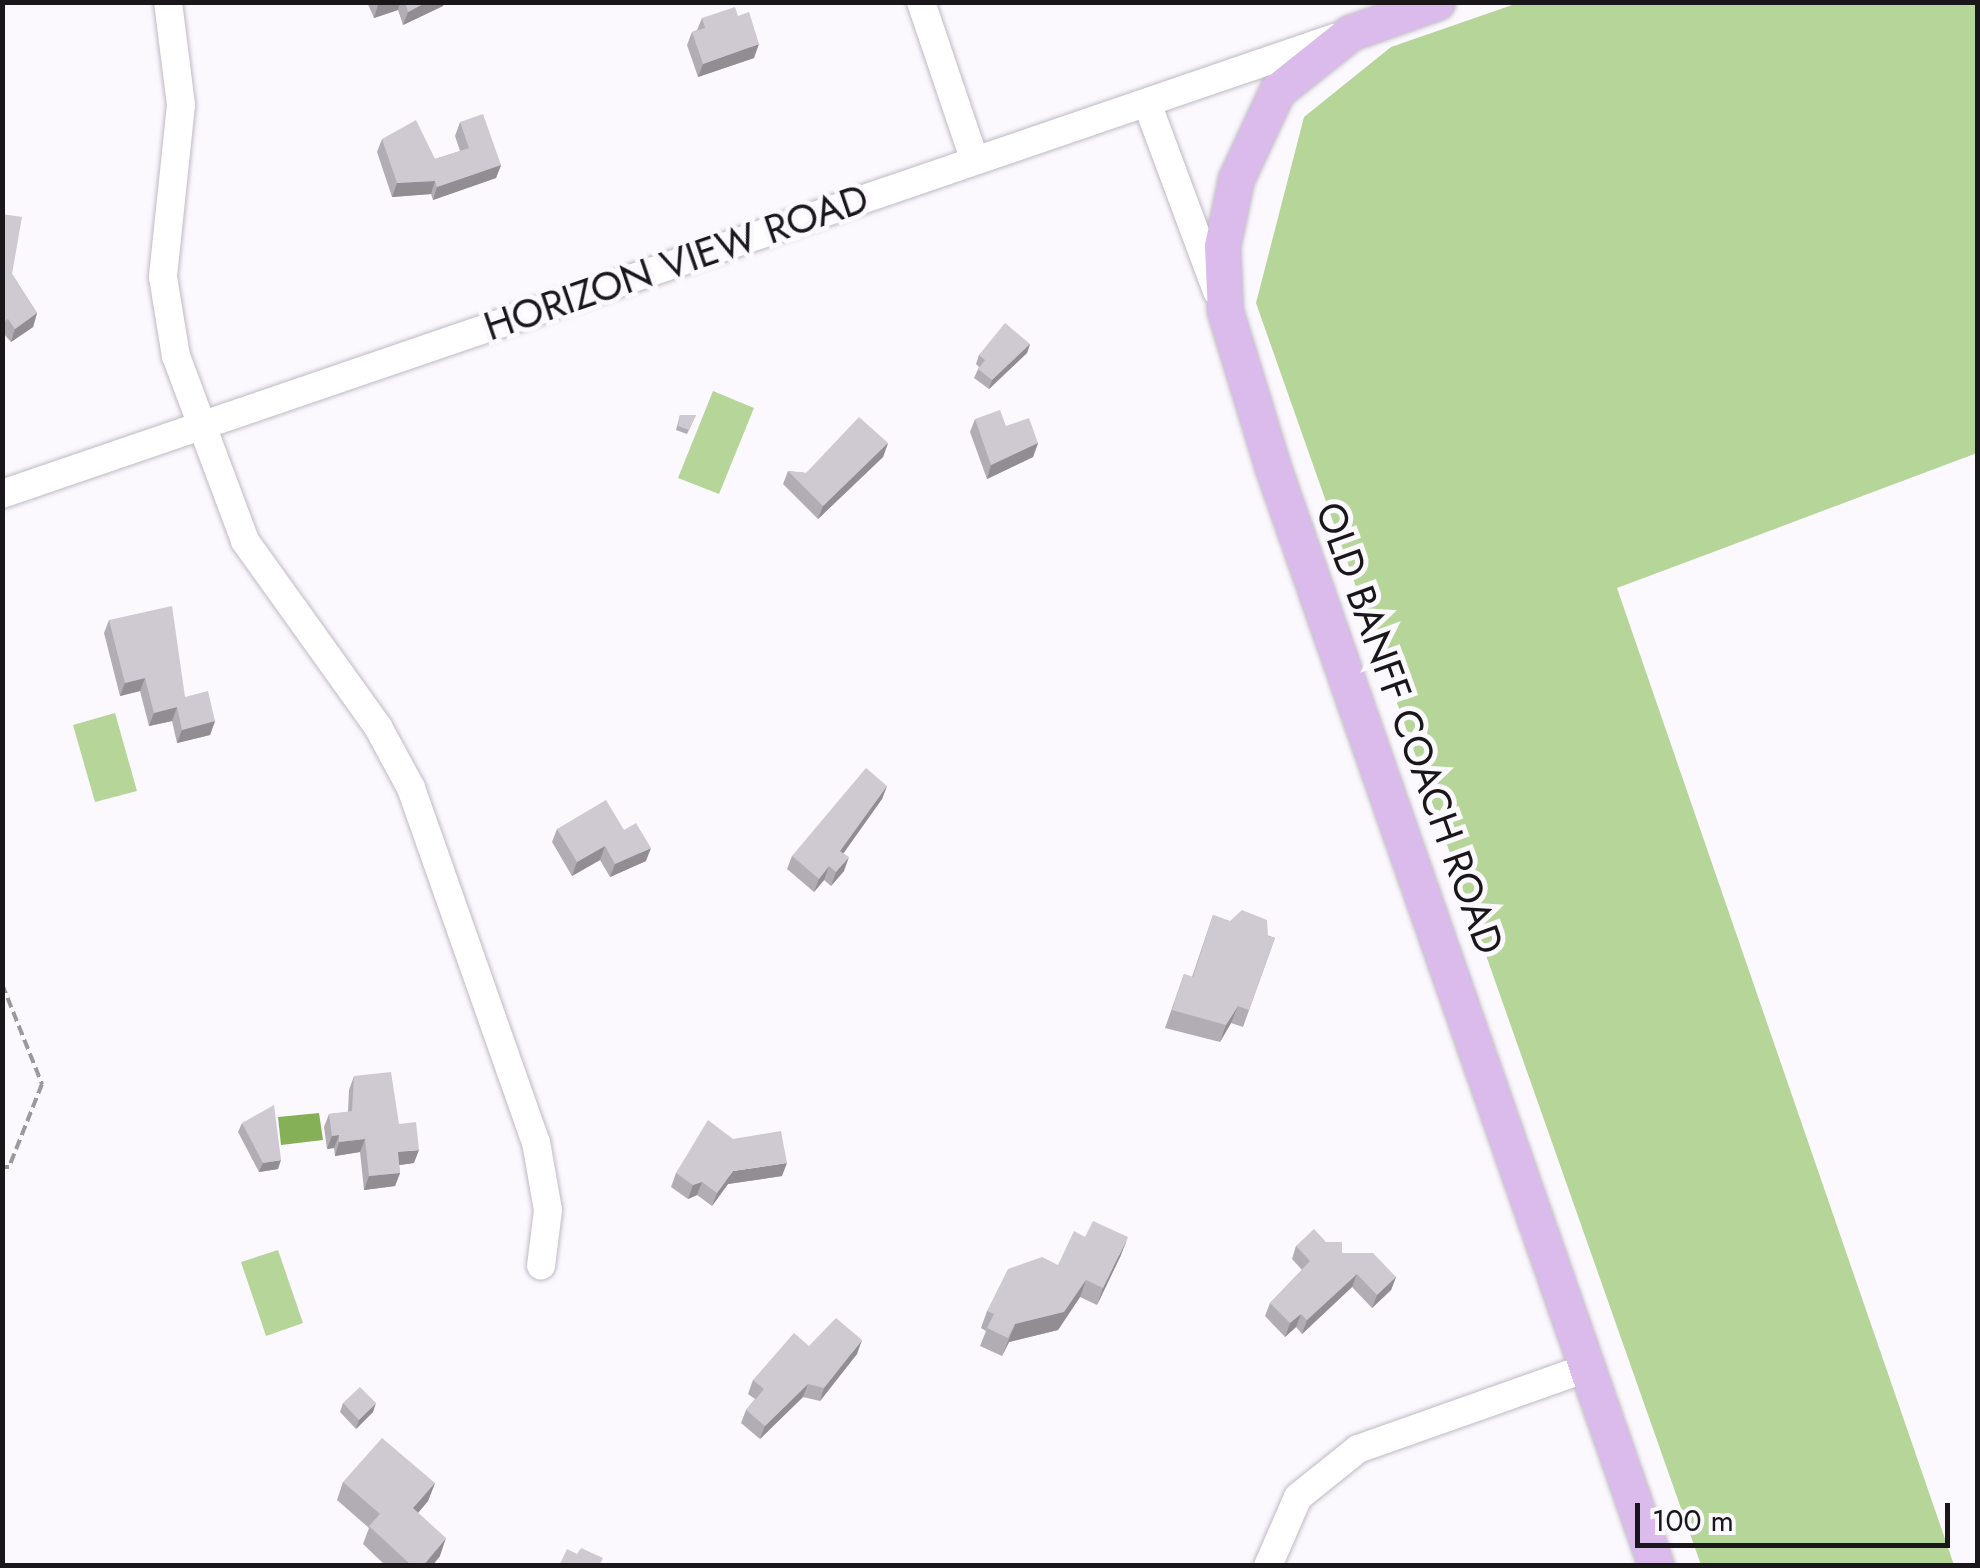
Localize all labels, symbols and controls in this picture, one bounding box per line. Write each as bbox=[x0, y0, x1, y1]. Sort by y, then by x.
street label: HORIZON VIEW ROAD bbox=[478, 174, 874, 350]
street label: OLD BANFF COACH ROAD bbox=[1306, 496, 1514, 960]
scale bar bbox=[1640, 1483, 1955, 1545]
text: 100 m bbox=[1652, 1499, 1734, 1542]

